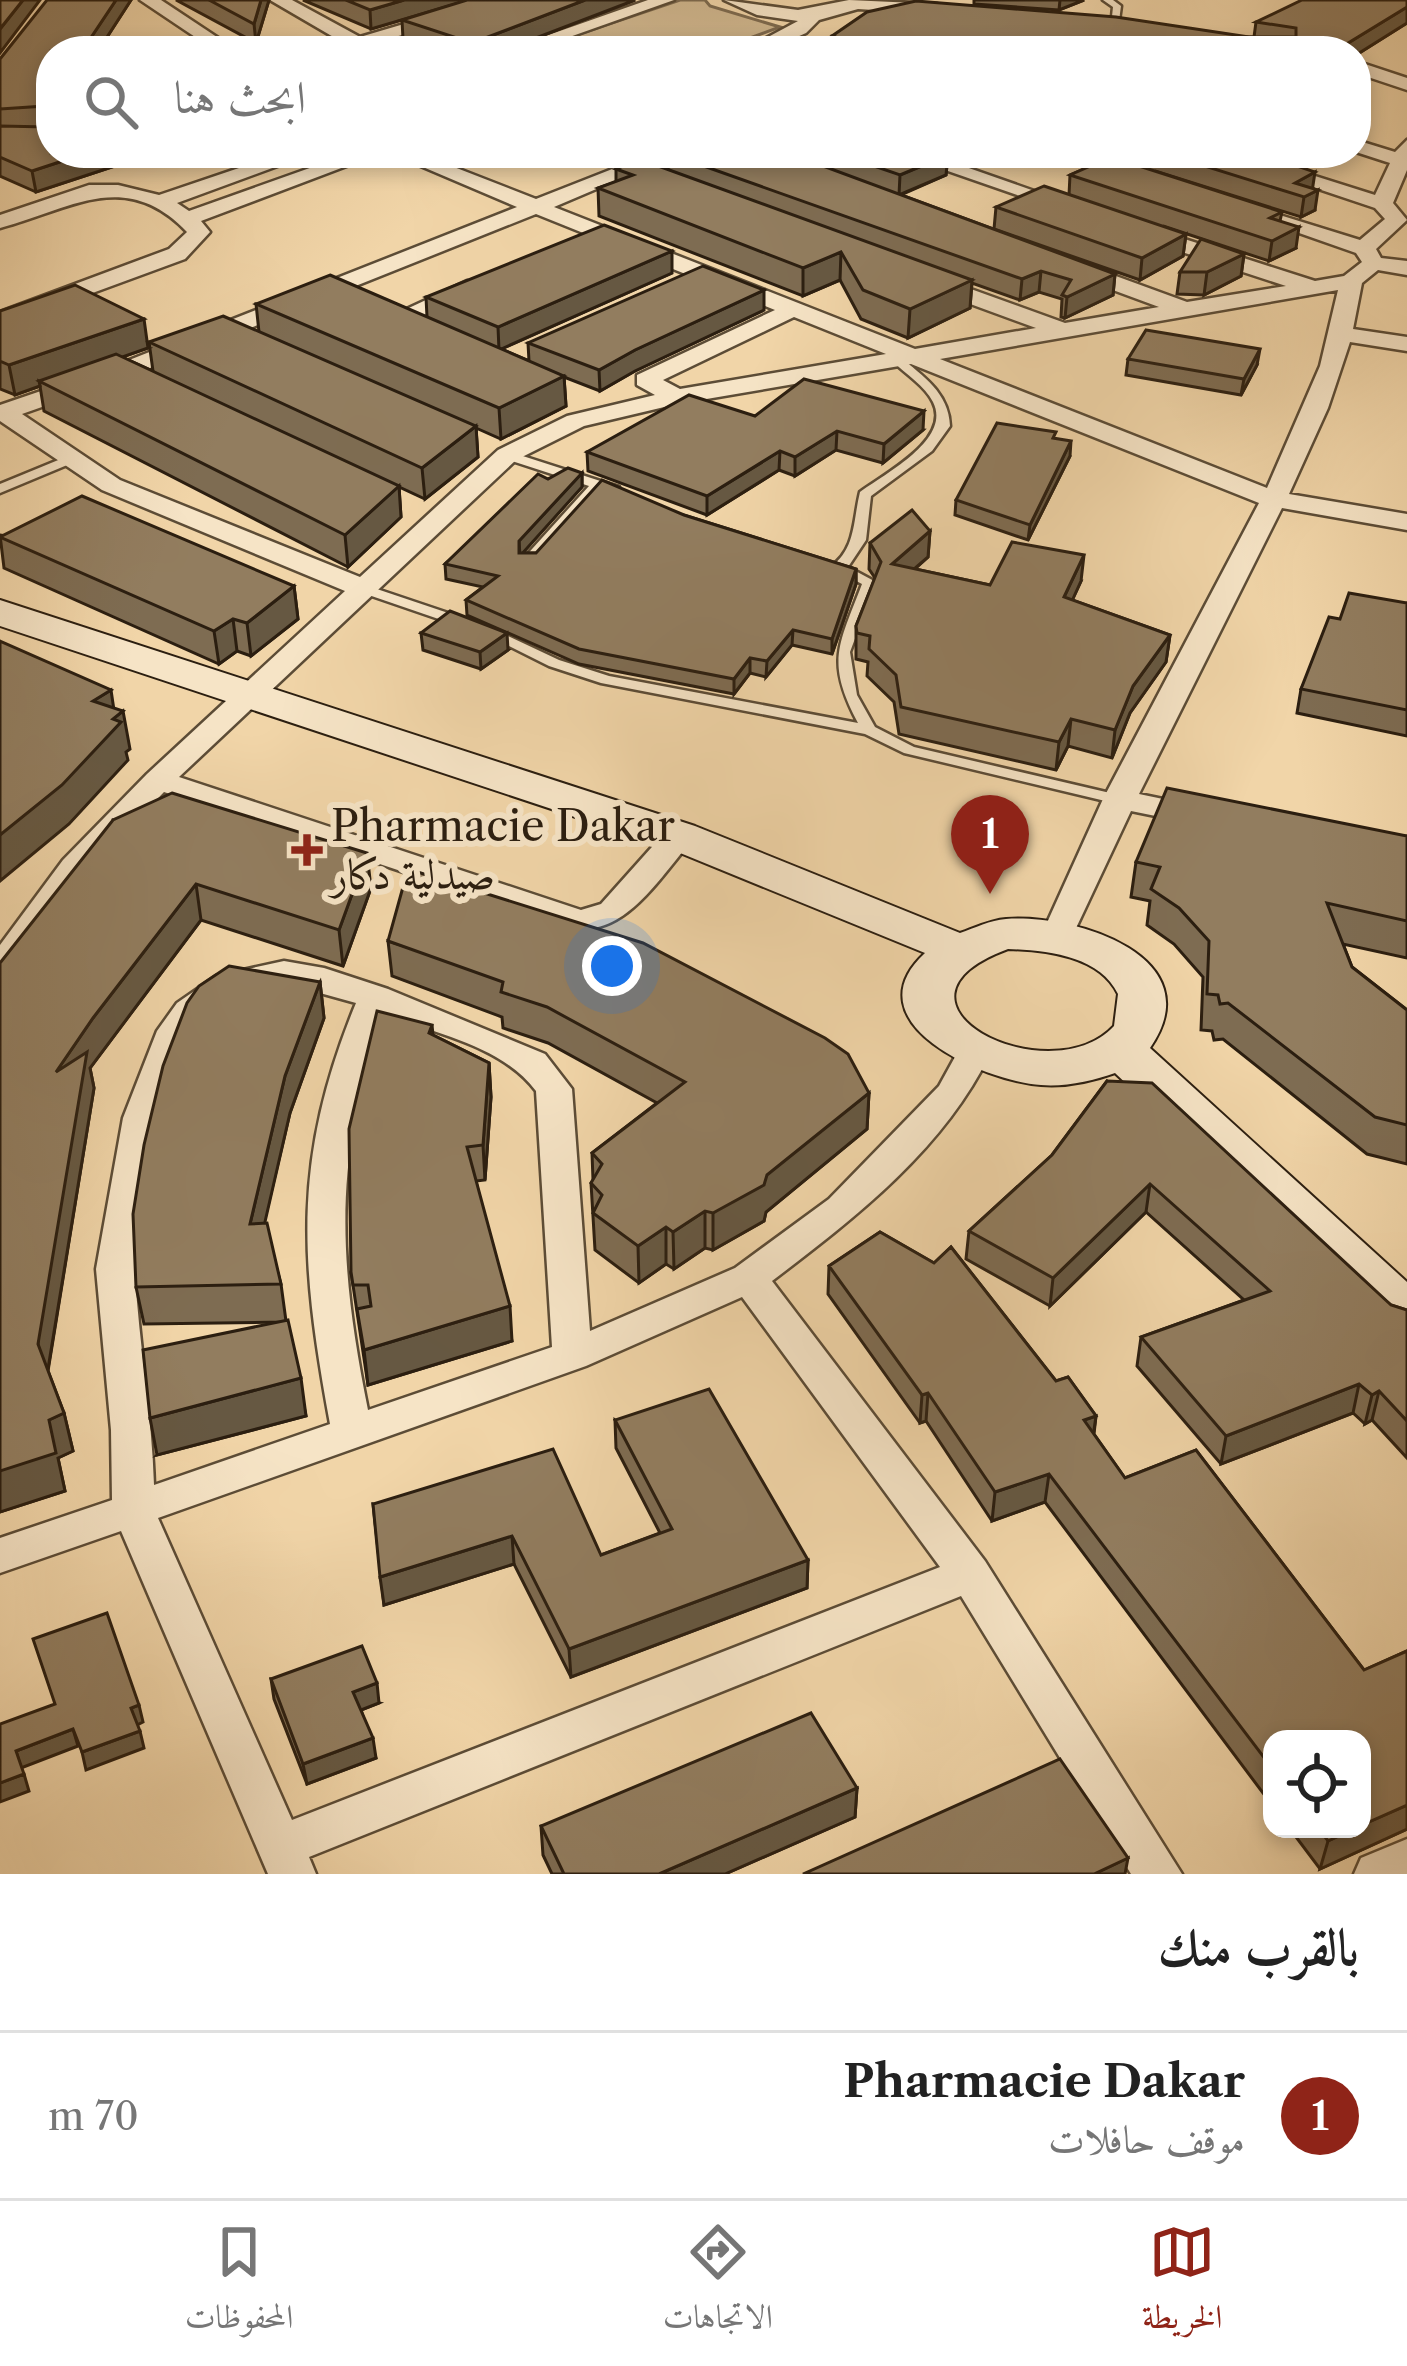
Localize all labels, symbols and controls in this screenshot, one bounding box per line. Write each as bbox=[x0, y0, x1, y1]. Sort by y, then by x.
search box bbox=[36, 36, 1371, 168]
icon: search bbox=[78, 69, 144, 135]
text: ابحث هنا bbox=[174, 69, 306, 125]
pin: 1 bbox=[951, 795, 1029, 894]
place label: Pharmacie Dakar صيدلية دكار bbox=[327, 800, 675, 900]
marker: Pharmacie Dakar صيدلية دكار bbox=[294, 837, 320, 863]
your location bbox=[582, 936, 642, 996]
map controls bbox=[1263, 1730, 1371, 1838]
button: locate bbox=[1263, 1730, 1371, 1838]
text: بالقرب منك bbox=[1158, 1916, 1359, 1978]
text: Pharmacie Dakar bbox=[843, 2053, 1245, 2109]
text: 70 m bbox=[48, 2092, 139, 2140]
text: 1 bbox=[1311, 2092, 1329, 2140]
text: موقف حافلات bbox=[1048, 2115, 1245, 2163]
tab: المحفوظات bbox=[185, 2219, 293, 2349]
tab: الاتجاهات bbox=[663, 2219, 773, 2349]
tab: الخريطة bbox=[1142, 2219, 1222, 2349]

